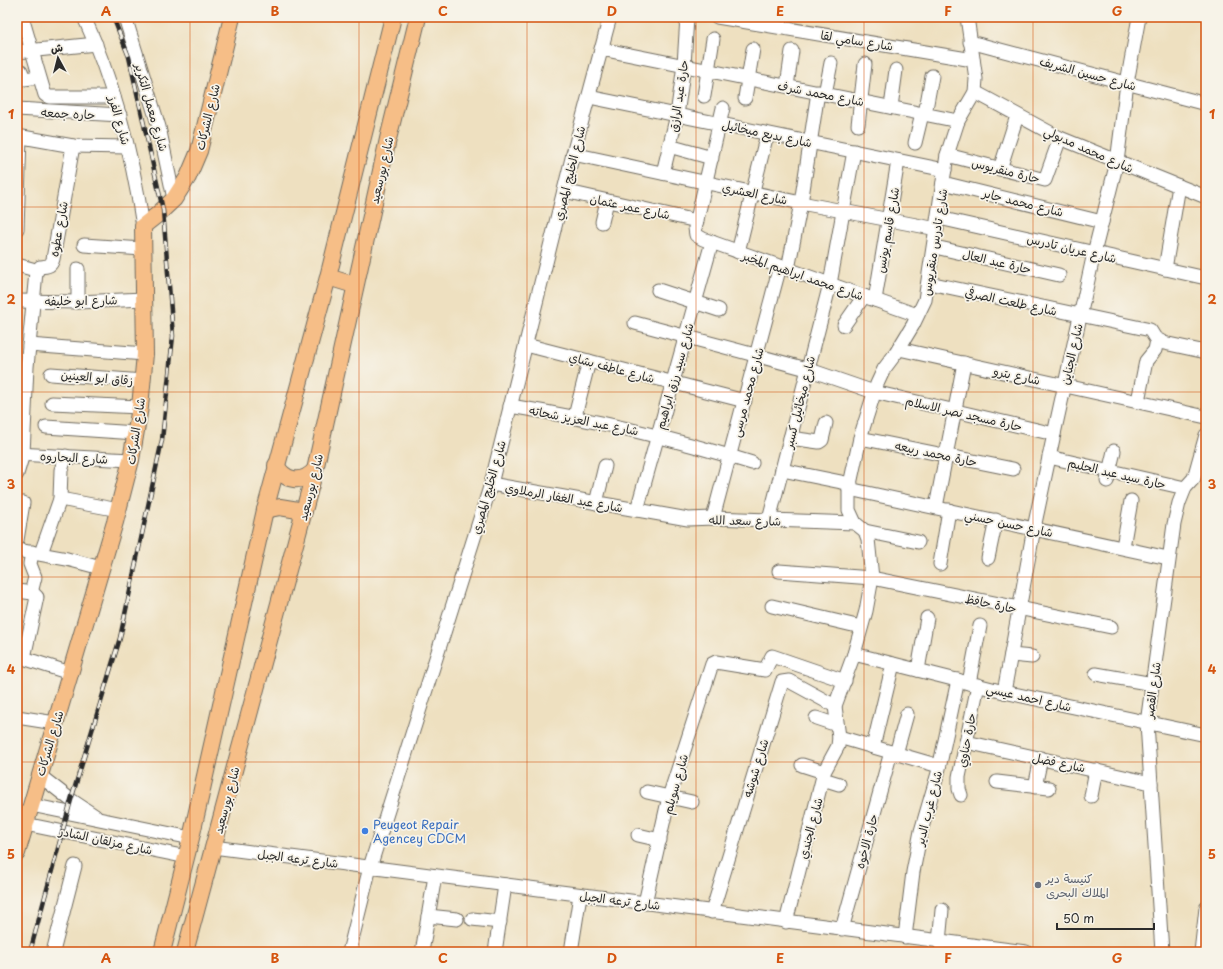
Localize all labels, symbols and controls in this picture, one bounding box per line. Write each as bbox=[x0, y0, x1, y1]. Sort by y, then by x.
text: A bbox=[101, 1, 111, 20]
text: B bbox=[271, 1, 280, 20]
text: C bbox=[438, 1, 448, 20]
text: D bbox=[607, 1, 617, 20]
text: E bbox=[776, 1, 784, 20]
text: F bbox=[944, 1, 952, 20]
text: G bbox=[1112, 1, 1122, 20]
street label: شارع سامي لقا bbox=[819, 25, 895, 58]
north arrow bbox=[38, 38, 78, 78]
text: ش bbox=[50, 38, 64, 57]
street label: شارع حسين الشريف bbox=[1037, 51, 1138, 96]
street label: حارة عبد الرازق bbox=[663, 59, 693, 133]
street label: شارع معمل التكرير bbox=[130, 60, 173, 153]
street label: شارع محمد شرف bbox=[776, 76, 866, 111]
street label: شارع الشركات bbox=[190, 82, 225, 152]
street label: شارع الفرز bbox=[103, 92, 136, 147]
street label: حاره جمعه bbox=[41, 103, 96, 123]
text: 1 bbox=[8, 104, 14, 123]
text: 1 bbox=[1209, 104, 1215, 123]
street label: شارع بديع ميخائيل bbox=[720, 115, 814, 152]
street label: شارع محمد مدبولي bbox=[1040, 121, 1137, 180]
street label: شارع الخليج المصري bbox=[549, 124, 590, 222]
street label: شارع بورسعيد bbox=[365, 135, 398, 206]
street label: حارة منقريوس bbox=[970, 153, 1042, 187]
street label: شارع العشري bbox=[721, 177, 789, 210]
street label: شارع محمد جابر bbox=[980, 183, 1065, 222]
street label: شارع قاسم يونس bbox=[871, 186, 904, 274]
street label: شارع تادرس منقريوس bbox=[917, 187, 952, 297]
street label: شارع عمر عثمان bbox=[588, 189, 672, 224]
street label: شارع عطوه bbox=[44, 200, 73, 258]
street label: شارع عريان تادرس bbox=[1025, 229, 1119, 268]
street label: حارة عبد العال bbox=[961, 244, 1033, 278]
street label: شارع محمد ابراهيم المخبر bbox=[739, 245, 866, 305]
street label: شارع طلعت الصرفي bbox=[963, 282, 1059, 321]
text: 2 bbox=[6, 289, 16, 308]
text: 2 bbox=[1207, 289, 1217, 308]
street label: شارع ابو خليفه bbox=[44, 290, 118, 311]
street label: شارع سيد رزق ابراهيم bbox=[650, 321, 699, 431]
street label: شارع الجناين bbox=[1055, 322, 1088, 387]
street label: شارع محمد مرسى bbox=[726, 345, 769, 439]
street label: شارع عاطف بشاي bbox=[567, 347, 657, 388]
street label: شارع ميخائيل كسبر bbox=[779, 354, 820, 451]
street label: شارع بترو bbox=[991, 361, 1042, 390]
street label: زقاق ابو العينين bbox=[60, 365, 134, 389]
street label: حارة مسجد نصر الاسلام bbox=[904, 391, 1024, 436]
street label: شارع الشركات bbox=[121, 396, 150, 466]
street label: شارع عبد العزيز شحاته bbox=[528, 401, 640, 440]
street label: حارة محمد ربيعه bbox=[893, 435, 979, 471]
street label: شارع الخليج المصري bbox=[466, 438, 511, 536]
street label: شارع البحاروه bbox=[39, 446, 109, 469]
street label: شارع بورسعيد bbox=[293, 451, 328, 523]
street label: حارة سيد عبد الحليم bbox=[1066, 453, 1168, 494]
text: 3 bbox=[7, 474, 16, 493]
text: 3 bbox=[1208, 474, 1217, 493]
street label: شارع عبد الغفار الرملاوي bbox=[504, 478, 624, 517]
street label: شارع حسن حسني bbox=[963, 505, 1055, 544]
street label: شارع سعد الله bbox=[709, 510, 781, 531]
street label: حارة حافظ bbox=[964, 589, 1018, 617]
text: 4 bbox=[7, 659, 16, 678]
text: 4 bbox=[1208, 659, 1217, 678]
street label: شارع القصر bbox=[1139, 661, 1166, 720]
street label: شارع احمد عيسي bbox=[984, 678, 1073, 718]
street label: شارع الشركات bbox=[30, 708, 68, 778]
street label: حارة حناوي bbox=[952, 711, 981, 769]
street label: شارع شوشه bbox=[738, 737, 773, 800]
street label: شارع فضل bbox=[1030, 748, 1087, 777]
street label: شارع سويلم bbox=[658, 752, 693, 816]
street label: شارع بورسعيد bbox=[208, 764, 245, 836]
street label: شارع غرب الدير bbox=[910, 769, 947, 849]
street label: شارع الجندي bbox=[793, 795, 828, 861]
street label: حارة الاخوه bbox=[850, 812, 882, 870]
place label: Peugeot Repair Agencey CDCM bbox=[373, 815, 466, 847]
street label: شارع مزلقان الشادر bbox=[56, 821, 154, 860]
marker: Peugeot Repair Agencey CDCM bbox=[360, 826, 370, 836]
text: 5 bbox=[7, 844, 15, 863]
street label: شارع ترعه الجبل bbox=[256, 844, 339, 873]
text: 5 bbox=[1208, 844, 1216, 863]
place label: كنيسة دير الملاك البحرى bbox=[1045, 869, 1109, 901]
marker: كنيسة دير الملاك البحرى bbox=[1033, 880, 1043, 890]
street label: شارع ترعه الجبل bbox=[578, 886, 661, 915]
scale bar bbox=[1057, 905, 1154, 931]
text: 50 m bbox=[1063, 909, 1094, 927]
text: A bbox=[101, 948, 111, 967]
text: B bbox=[271, 948, 280, 967]
text: C bbox=[438, 948, 448, 967]
text: D bbox=[607, 948, 617, 967]
text: E bbox=[776, 948, 784, 967]
text: F bbox=[944, 948, 952, 967]
text: G bbox=[1112, 948, 1122, 967]

